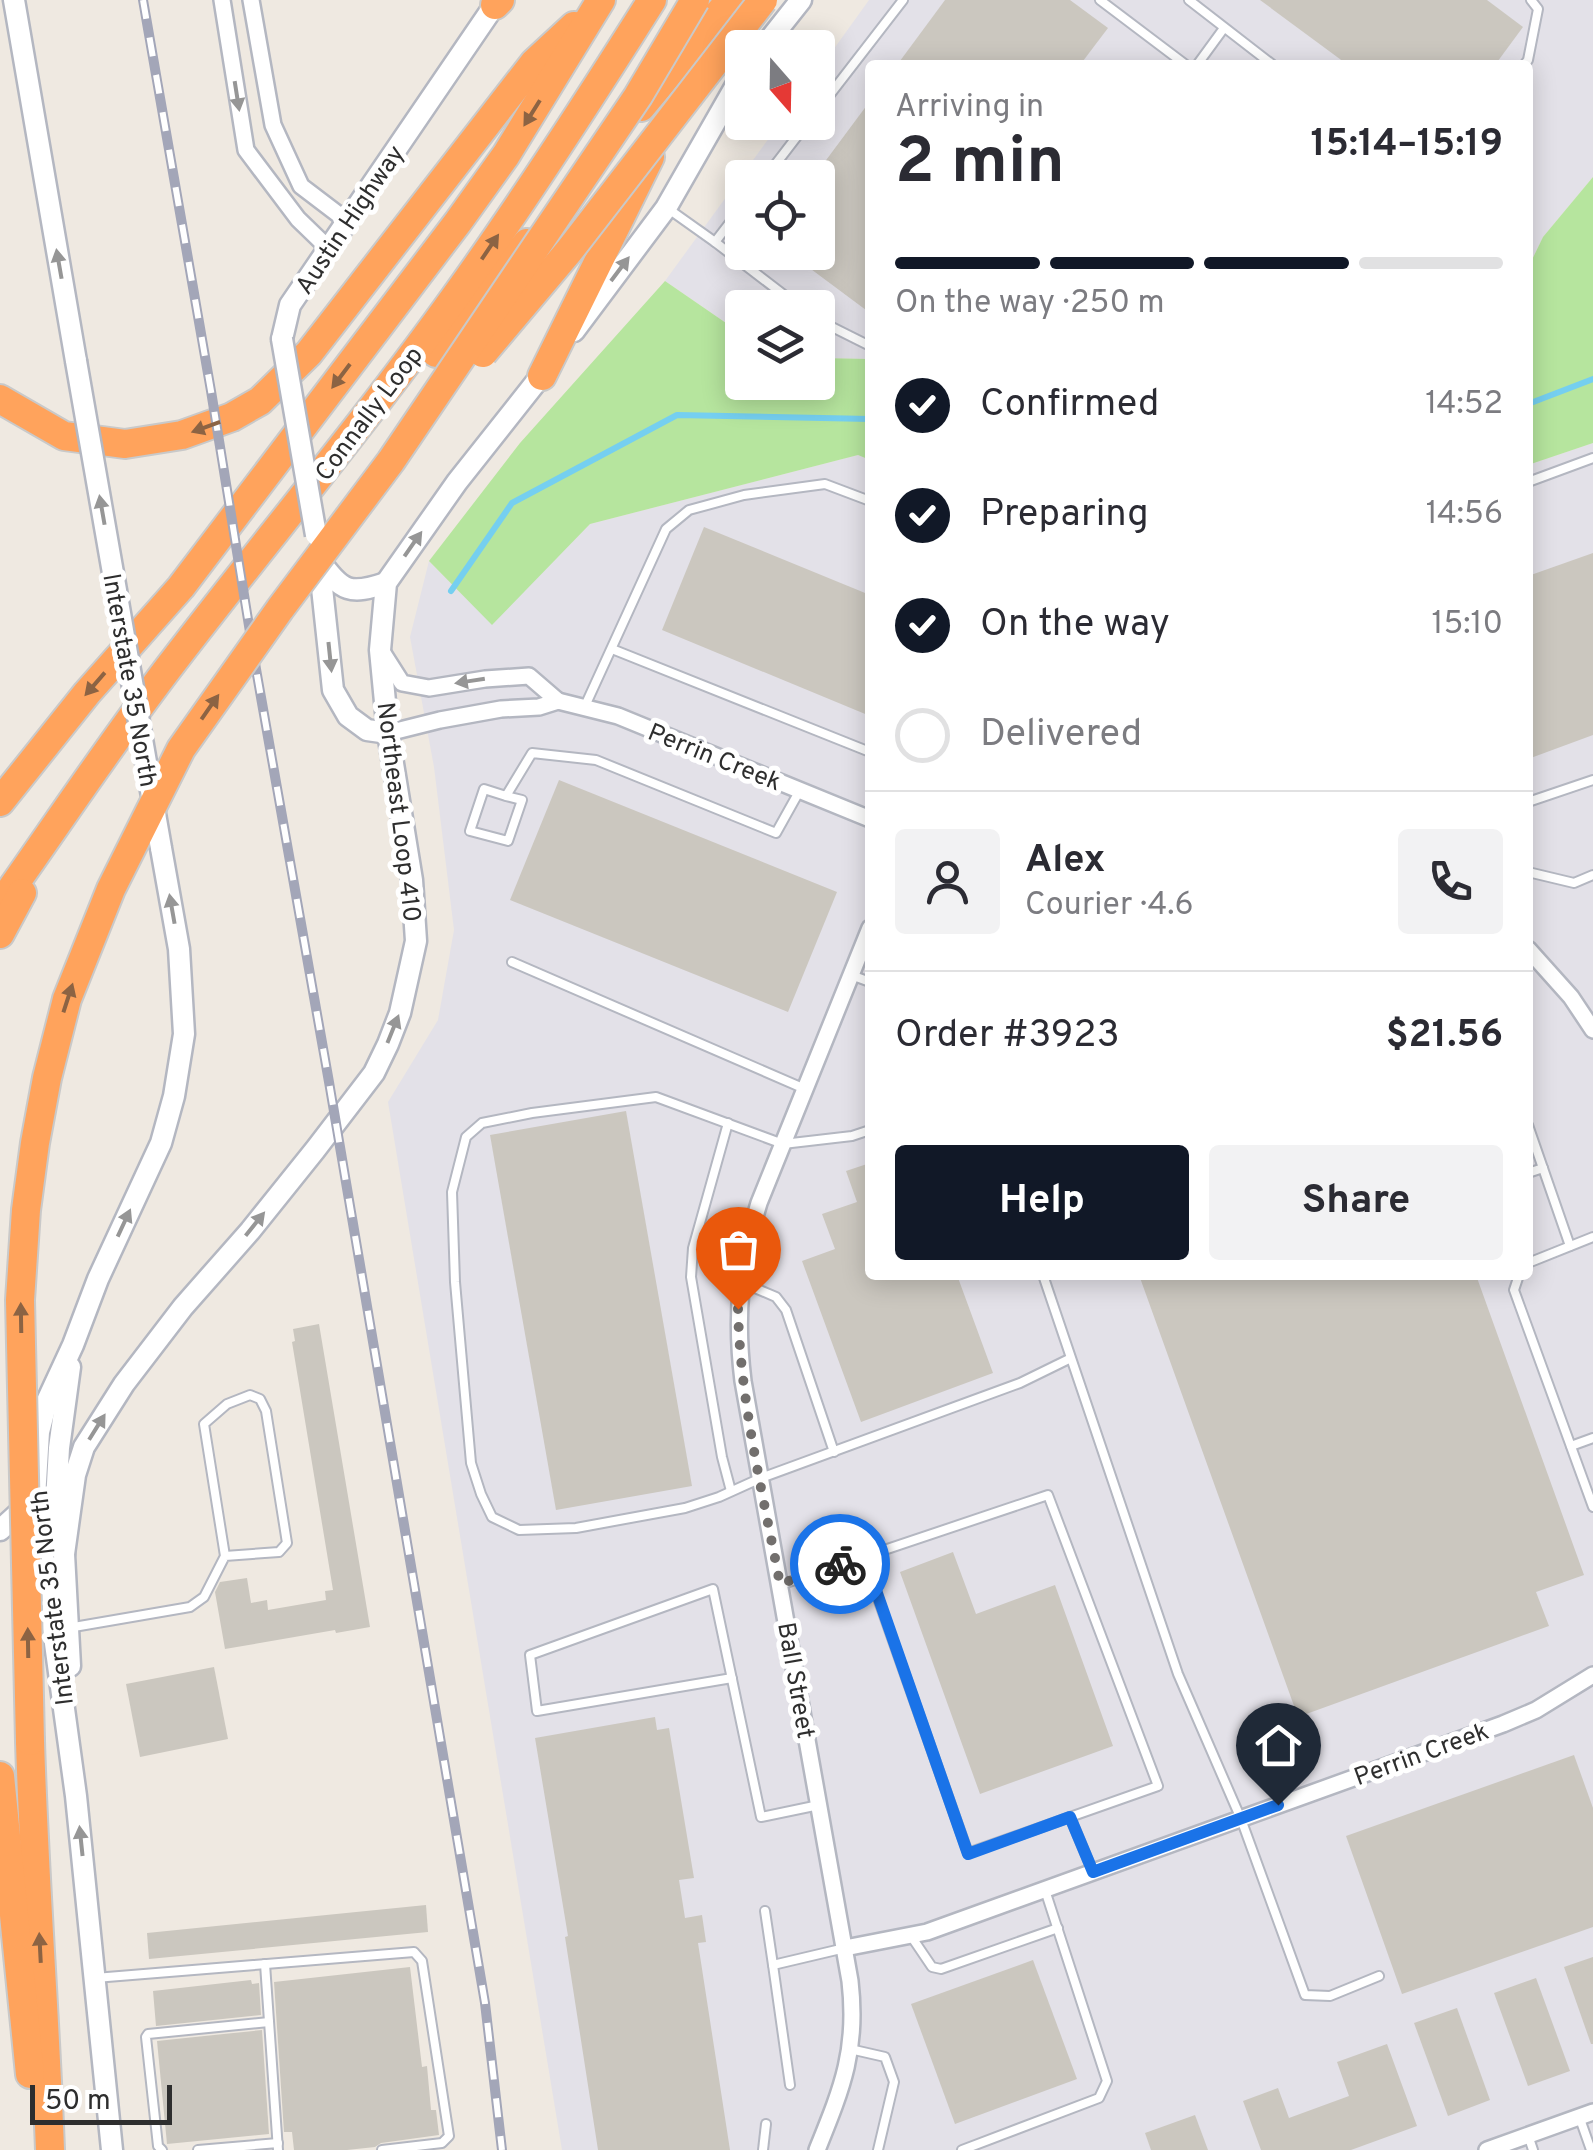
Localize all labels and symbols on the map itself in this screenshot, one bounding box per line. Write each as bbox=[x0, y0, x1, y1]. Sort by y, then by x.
north arrow bbox=[725, 30, 835, 140]
one-way arrow bbox=[230, 81, 245, 113]
one-way arrow bbox=[523, 99, 541, 127]
street label: Austin Highway bbox=[290, 140, 413, 301]
one-way arrow bbox=[480, 233, 498, 260]
one-way arrow bbox=[51, 248, 66, 280]
one-way arrow bbox=[610, 256, 630, 282]
street label: Connally Loop bbox=[309, 341, 431, 488]
one-way arrow bbox=[330, 362, 351, 388]
one-way arrow bbox=[190, 420, 220, 435]
one-way arrow bbox=[94, 494, 109, 525]
one-way arrow bbox=[403, 531, 422, 557]
street label: Interstate 35 North bbox=[94, 571, 163, 790]
one-way arrow bbox=[322, 642, 338, 674]
one-way arrow bbox=[84, 672, 106, 697]
one-way arrow bbox=[454, 674, 486, 690]
one-way arrow bbox=[200, 694, 220, 720]
street label: Northeast Loop 410 bbox=[368, 701, 426, 924]
street label: Perrin Creek bbox=[643, 718, 785, 800]
one-way arrow bbox=[164, 893, 179, 925]
one-way arrow bbox=[62, 983, 77, 1013]
one-way arrow bbox=[386, 1014, 402, 1044]
pin bbox=[696, 1207, 781, 1310]
one-way arrow bbox=[116, 1208, 133, 1237]
one-way arrow bbox=[244, 1212, 265, 1237]
one-way arrow bbox=[12, 1302, 28, 1334]
one-way arrow bbox=[88, 1413, 105, 1441]
street label: Interstate 35 North bbox=[25, 1488, 83, 1707]
courier bbox=[790, 1514, 890, 1614]
street label: Ball Street bbox=[768, 1620, 820, 1741]
one-way arrow bbox=[19, 1627, 35, 1659]
pin bbox=[1236, 1703, 1321, 1806]
street label: Perrin Creek bbox=[1350, 1717, 1494, 1795]
one-way arrow bbox=[72, 1824, 88, 1856]
one-way arrow bbox=[32, 1931, 48, 1963]
scale bar bbox=[30, 2080, 172, 2124]

